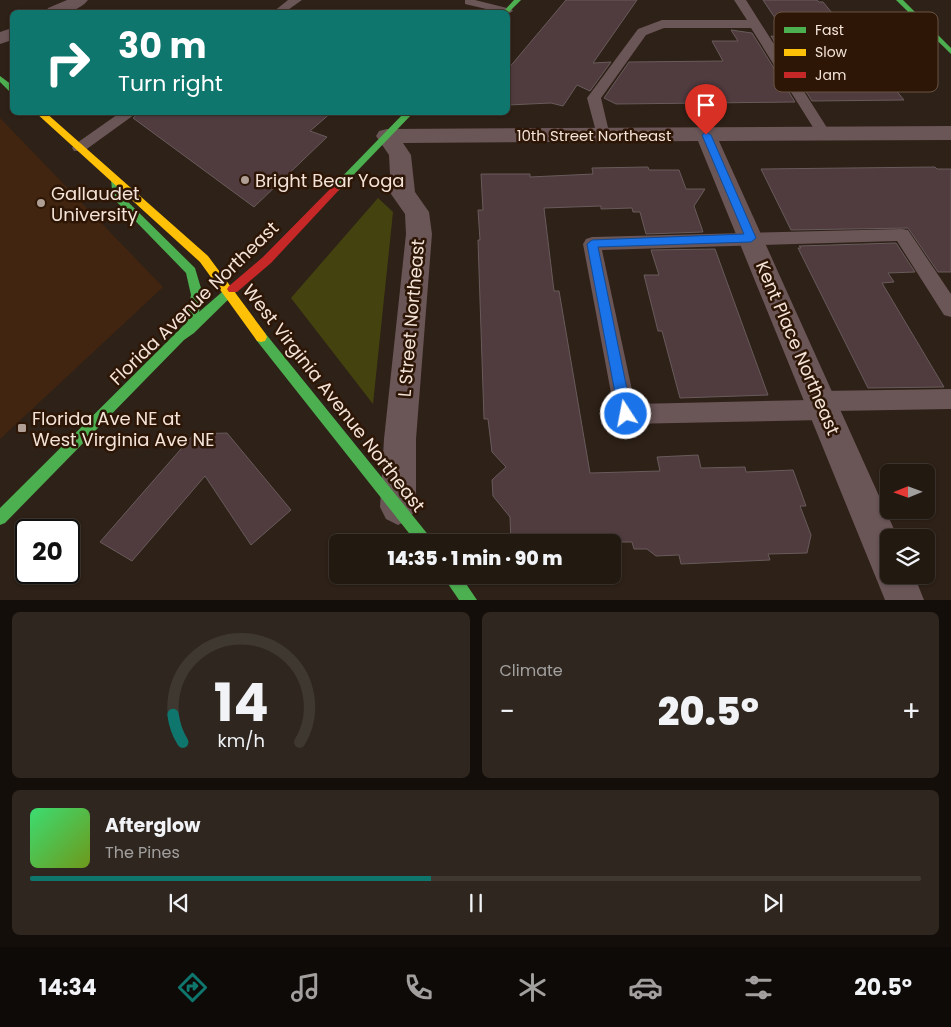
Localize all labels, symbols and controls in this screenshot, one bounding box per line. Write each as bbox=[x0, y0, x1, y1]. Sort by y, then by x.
legend bbox=[774, 12, 938, 92]
text: Fast bbox=[815, 20, 844, 40]
text: 30 m bbox=[118, 21, 206, 70]
icon: right bbox=[35, 30, 100, 95]
text: Slow bbox=[815, 42, 848, 62]
text: Jam bbox=[815, 65, 846, 85]
text: Turn right bbox=[118, 68, 223, 99]
pin bbox=[685, 84, 727, 135]
icon: arrive bbox=[692, 91, 720, 119]
street label: 10th Street Northeast bbox=[517, 125, 671, 146]
place label: Bright Bear Yoga bbox=[255, 168, 404, 193]
marker: Bright Bear Yoga bbox=[239, 174, 251, 186]
place label: Gallaudet University bbox=[51, 181, 140, 227]
marker: Gallaudet University bbox=[35, 197, 47, 209]
street label: Florida Avenue Northeast bbox=[104, 216, 284, 390]
street label: L Street Northeast bbox=[392, 238, 430, 398]
street label: Kent Place Northeast bbox=[750, 257, 846, 439]
street label: West Virginia Avenue Northeast bbox=[237, 279, 431, 517]
position arrow bbox=[599, 387, 651, 439]
place label: Florida Ave NE at West Virginia Ave NE bbox=[32, 406, 214, 452]
marker: Florida Ave NE at West Virginia Ave NE bbox=[16, 422, 28, 434]
north arrow bbox=[880, 464, 935, 519]
map controls bbox=[880, 464, 935, 584]
speed limit sign: 20 bbox=[15, 519, 80, 584]
button: layers bbox=[880, 529, 935, 584]
text: 14:35 · 1 min · 90 m bbox=[387, 545, 563, 572]
text: Climate bbox=[500, 659, 563, 682]
text: 14 bbox=[213, 666, 268, 739]
text: 20.5° bbox=[658, 685, 759, 738]
text: − bbox=[500, 692, 515, 731]
text: + bbox=[902, 692, 921, 731]
text: km/h bbox=[217, 728, 265, 753]
text: Afterglow bbox=[105, 812, 200, 839]
text: The Pines bbox=[105, 841, 180, 864]
icon: previous bbox=[165, 889, 193, 917]
icon: pause bbox=[462, 889, 490, 917]
icon: next bbox=[759, 889, 787, 917]
icon: directions bbox=[175, 970, 210, 1005]
icon: music bbox=[288, 970, 323, 1005]
icon: phone bbox=[401, 970, 436, 1005]
icon: climate bbox=[515, 970, 550, 1005]
icon: car bbox=[628, 970, 663, 1005]
icon: filters bbox=[741, 970, 776, 1005]
text: 14:34 bbox=[39, 972, 97, 1003]
text: 20.5° bbox=[854, 972, 912, 1003]

